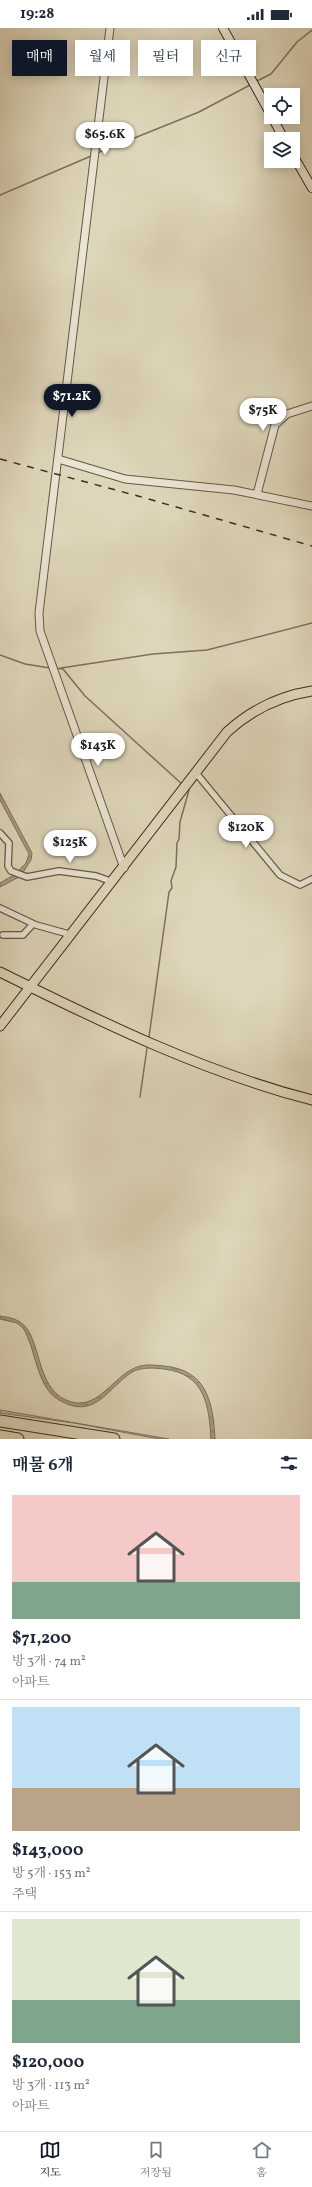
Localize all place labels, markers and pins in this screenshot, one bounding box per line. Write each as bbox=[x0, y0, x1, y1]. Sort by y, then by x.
pin: $65.6K bbox=[72, 122, 138, 156]
pin: $71.2K bbox=[39, 384, 105, 418]
pin: $75K bbox=[239, 398, 287, 432]
pin: $143K bbox=[70, 733, 126, 767]
pin: $120K bbox=[218, 815, 274, 849]
pin: $125K bbox=[42, 830, 98, 864]

